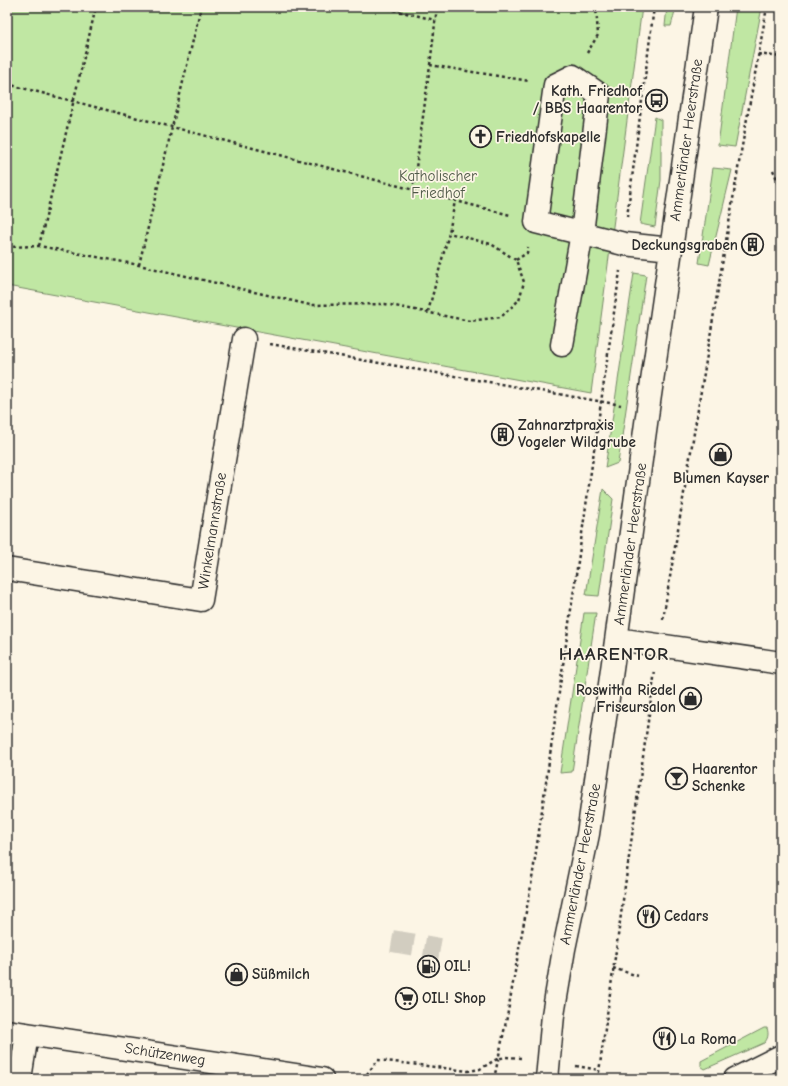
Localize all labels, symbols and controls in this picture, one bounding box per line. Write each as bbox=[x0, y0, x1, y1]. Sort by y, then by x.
street label: Ammerländer Heerstraße bbox=[666, 57, 706, 222]
place label: Kath. Friedhof / BBS Haarentor bbox=[533, 82, 643, 117]
bus stop icon: Kath. Friedhof / BBS Haarentor bbox=[644, 87, 670, 113]
church icon: Friedhofskapelle bbox=[468, 124, 494, 150]
place label: Friedhofskapelle bbox=[496, 128, 601, 146]
park label: Katholischer Friedhof bbox=[399, 167, 477, 202]
building icon: Deckungsgraben bbox=[740, 232, 766, 258]
place label: Deckungsgraben bbox=[632, 236, 738, 254]
place label: Zahnarztpraxis Vogeler Wildgrube bbox=[518, 416, 636, 451]
building icon: Zahnarztpraxis Vogeler Wildgrube bbox=[489, 421, 515, 447]
shop icon: Blumen Kayser bbox=[708, 442, 734, 468]
street label: Ammerländer Heerstraße bbox=[610, 461, 650, 626]
place label: Blumen Kayser bbox=[673, 469, 769, 487]
street label: Winkelmannstraße bbox=[194, 471, 230, 591]
district label: HAARENTOR bbox=[559, 643, 669, 665]
place label: Roswitha Riedel Friseursalon bbox=[576, 681, 676, 716]
shop icon: Roswitha Riedel Friseursalon bbox=[678, 686, 704, 712]
place label: Haarentor Schenke bbox=[692, 760, 757, 795]
bar icon: Haarentor Schenke bbox=[663, 765, 689, 791]
street label: Ammerländer Heerstraße bbox=[556, 781, 605, 946]
restaurant icon: Cedars bbox=[635, 903, 661, 929]
place label: Cedars bbox=[664, 907, 708, 925]
fuel station icon: OIL! bbox=[415, 953, 441, 979]
place label: OIL! bbox=[444, 957, 471, 975]
shop icon: Süßmilch bbox=[224, 961, 250, 987]
place label: Süßmilch bbox=[252, 965, 310, 983]
supermarket icon: OIL! Shop bbox=[393, 985, 419, 1011]
place label: OIL! Shop bbox=[422, 989, 486, 1007]
restaurant icon: La Roma bbox=[652, 1026, 678, 1052]
place label: La Roma bbox=[680, 1030, 737, 1048]
street label: Schützenweg bbox=[123, 1039, 207, 1069]

